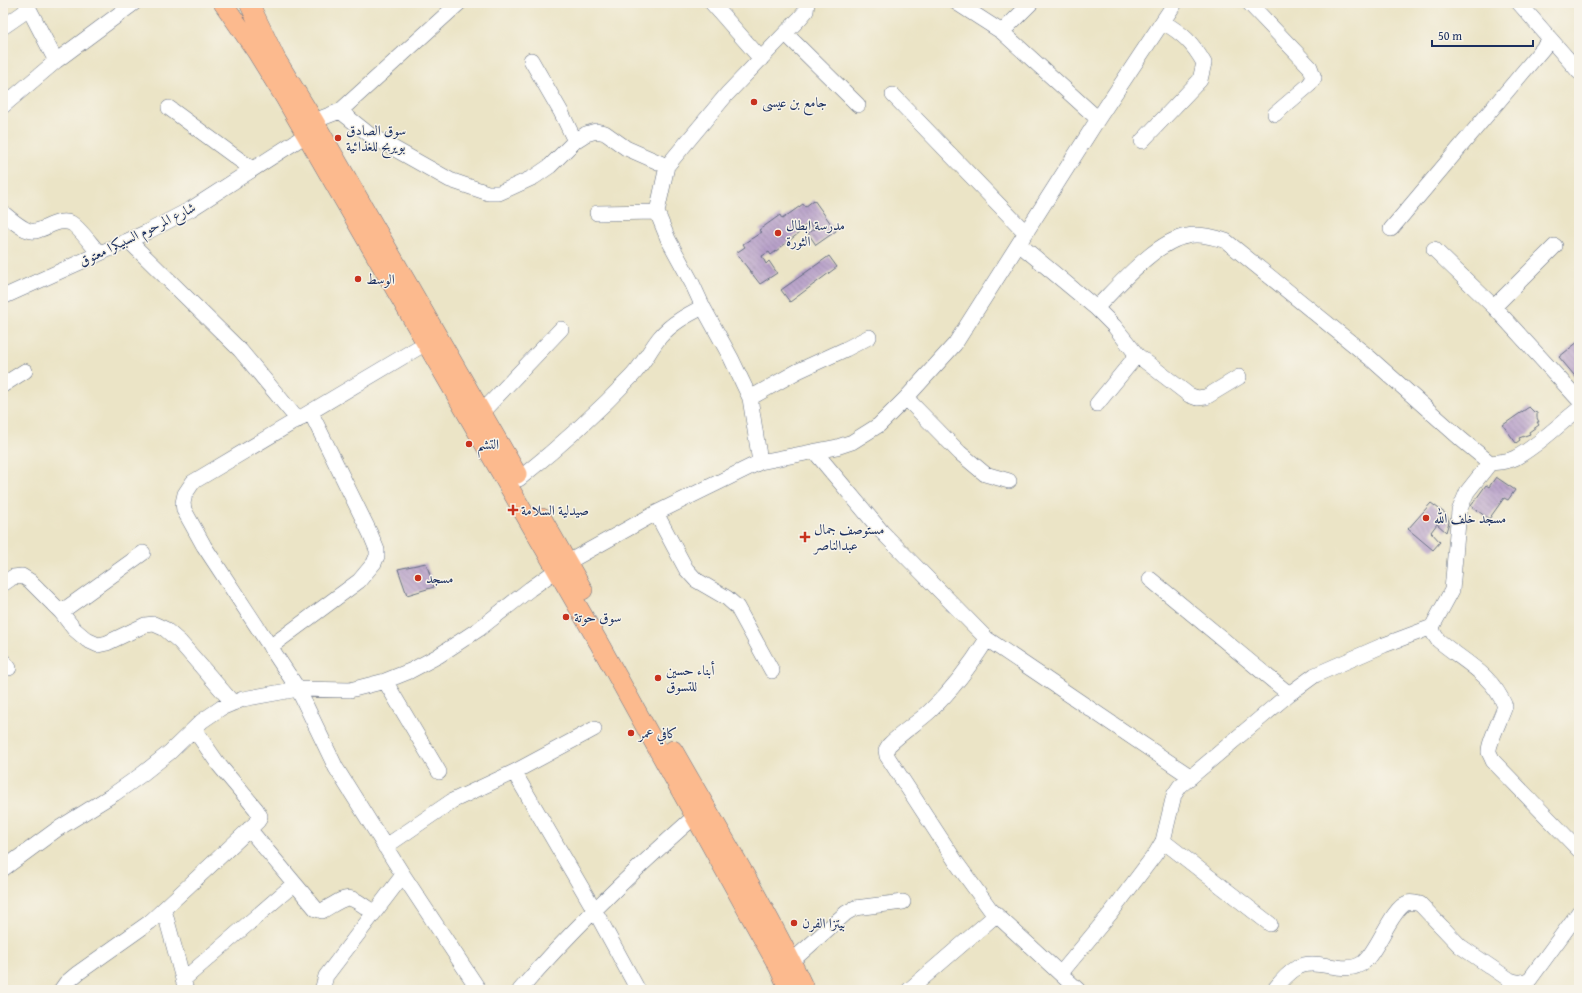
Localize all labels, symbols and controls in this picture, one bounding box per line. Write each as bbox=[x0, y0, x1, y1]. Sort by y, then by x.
scale bar bbox=[1432, 22, 1533, 48]
text: 50 m bbox=[1438, 27, 1462, 44]
place label: جامع بن عيسى bbox=[762, 92, 827, 116]
marker: جامع بن عيسى bbox=[749, 97, 759, 107]
place label: سوق الصادق بويربح للغذائية bbox=[346, 120, 406, 159]
marker: سوق الصادق بويربح للغذائية bbox=[333, 133, 343, 143]
street label: شارع المرحوم السبيكرا معتوق bbox=[75, 197, 200, 274]
place label: مدرسة ابطال الثورة bbox=[786, 215, 845, 251]
marker: مدرسة ابطال الثورة bbox=[773, 228, 783, 238]
place label: الوسط bbox=[366, 269, 395, 289]
marker: الوسط bbox=[353, 274, 363, 284]
place label: التشم bbox=[477, 434, 499, 458]
marker: التشم bbox=[464, 439, 474, 449]
place label: صيدلية السلامة bbox=[521, 500, 589, 520]
marker: صيدلية السلامة bbox=[508, 505, 518, 515]
place label: مسجد خلف الله bbox=[1434, 507, 1506, 528]
marker: مسجد خلف الله bbox=[1421, 513, 1431, 523]
place label: مستوصف جمال عبدالناصر bbox=[812, 519, 884, 555]
marker: مستوصف جمال عبدالناصر bbox=[799, 531, 811, 543]
place label: مسجد bbox=[426, 568, 453, 588]
marker: مسجد bbox=[413, 573, 423, 583]
place label: سوق حوتة bbox=[574, 607, 621, 627]
marker: سوق حوتة bbox=[561, 612, 571, 622]
place label: أبناء حسين للتسوق bbox=[666, 660, 715, 696]
marker: أبناء حسين للتسوق bbox=[653, 673, 663, 683]
place label: كافي عمر bbox=[637, 723, 678, 745]
marker: كافي عمر bbox=[626, 728, 636, 738]
place label: بيتزا الفرن bbox=[802, 913, 845, 933]
marker: بيتزا الفرن bbox=[789, 918, 799, 928]

